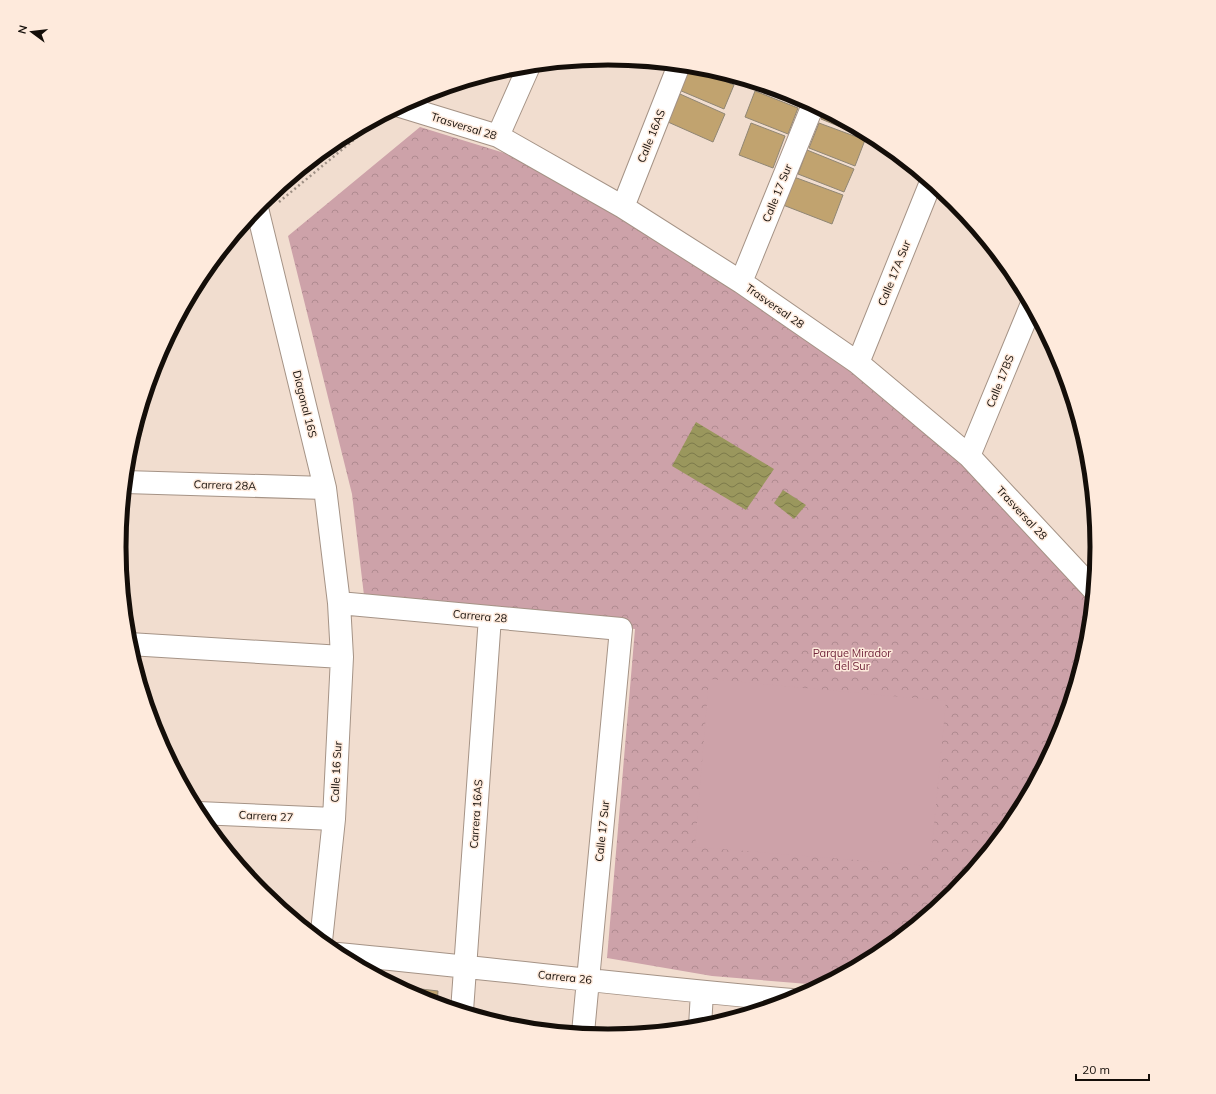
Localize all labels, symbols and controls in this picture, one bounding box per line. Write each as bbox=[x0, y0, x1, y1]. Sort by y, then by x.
north arrow bbox=[12, 12, 52, 52]
text: N bbox=[15, 24, 30, 35]
street label: Calle 16AS bbox=[634, 107, 668, 165]
street label: Trasversal 28 bbox=[429, 109, 499, 143]
street label: Calle 17 Sur bbox=[759, 162, 795, 224]
street label: Calle 17A Sur bbox=[875, 238, 913, 308]
street label: Trasversal 28 bbox=[743, 281, 807, 331]
street label: Calle 17BS bbox=[983, 352, 1017, 409]
street label: Diagonal 16S bbox=[290, 369, 320, 439]
street label: Carrera 28A bbox=[194, 477, 256, 493]
street label: Trasversal 28 bbox=[994, 483, 1051, 543]
street label: Carrera 28 bbox=[452, 607, 508, 625]
park label: Parque Mirador del Sur bbox=[813, 646, 891, 673]
street label: Calle 16 Sur bbox=[327, 741, 345, 803]
street label: Carrera 16AS bbox=[467, 779, 485, 849]
street label: Calle 17 Sur bbox=[592, 800, 612, 862]
street label: Carrera 27 bbox=[238, 808, 294, 824]
street label: Carrera 26 bbox=[537, 967, 593, 987]
scale bar bbox=[1076, 1056, 1149, 1082]
text: 20 m bbox=[1082, 1062, 1110, 1077]

